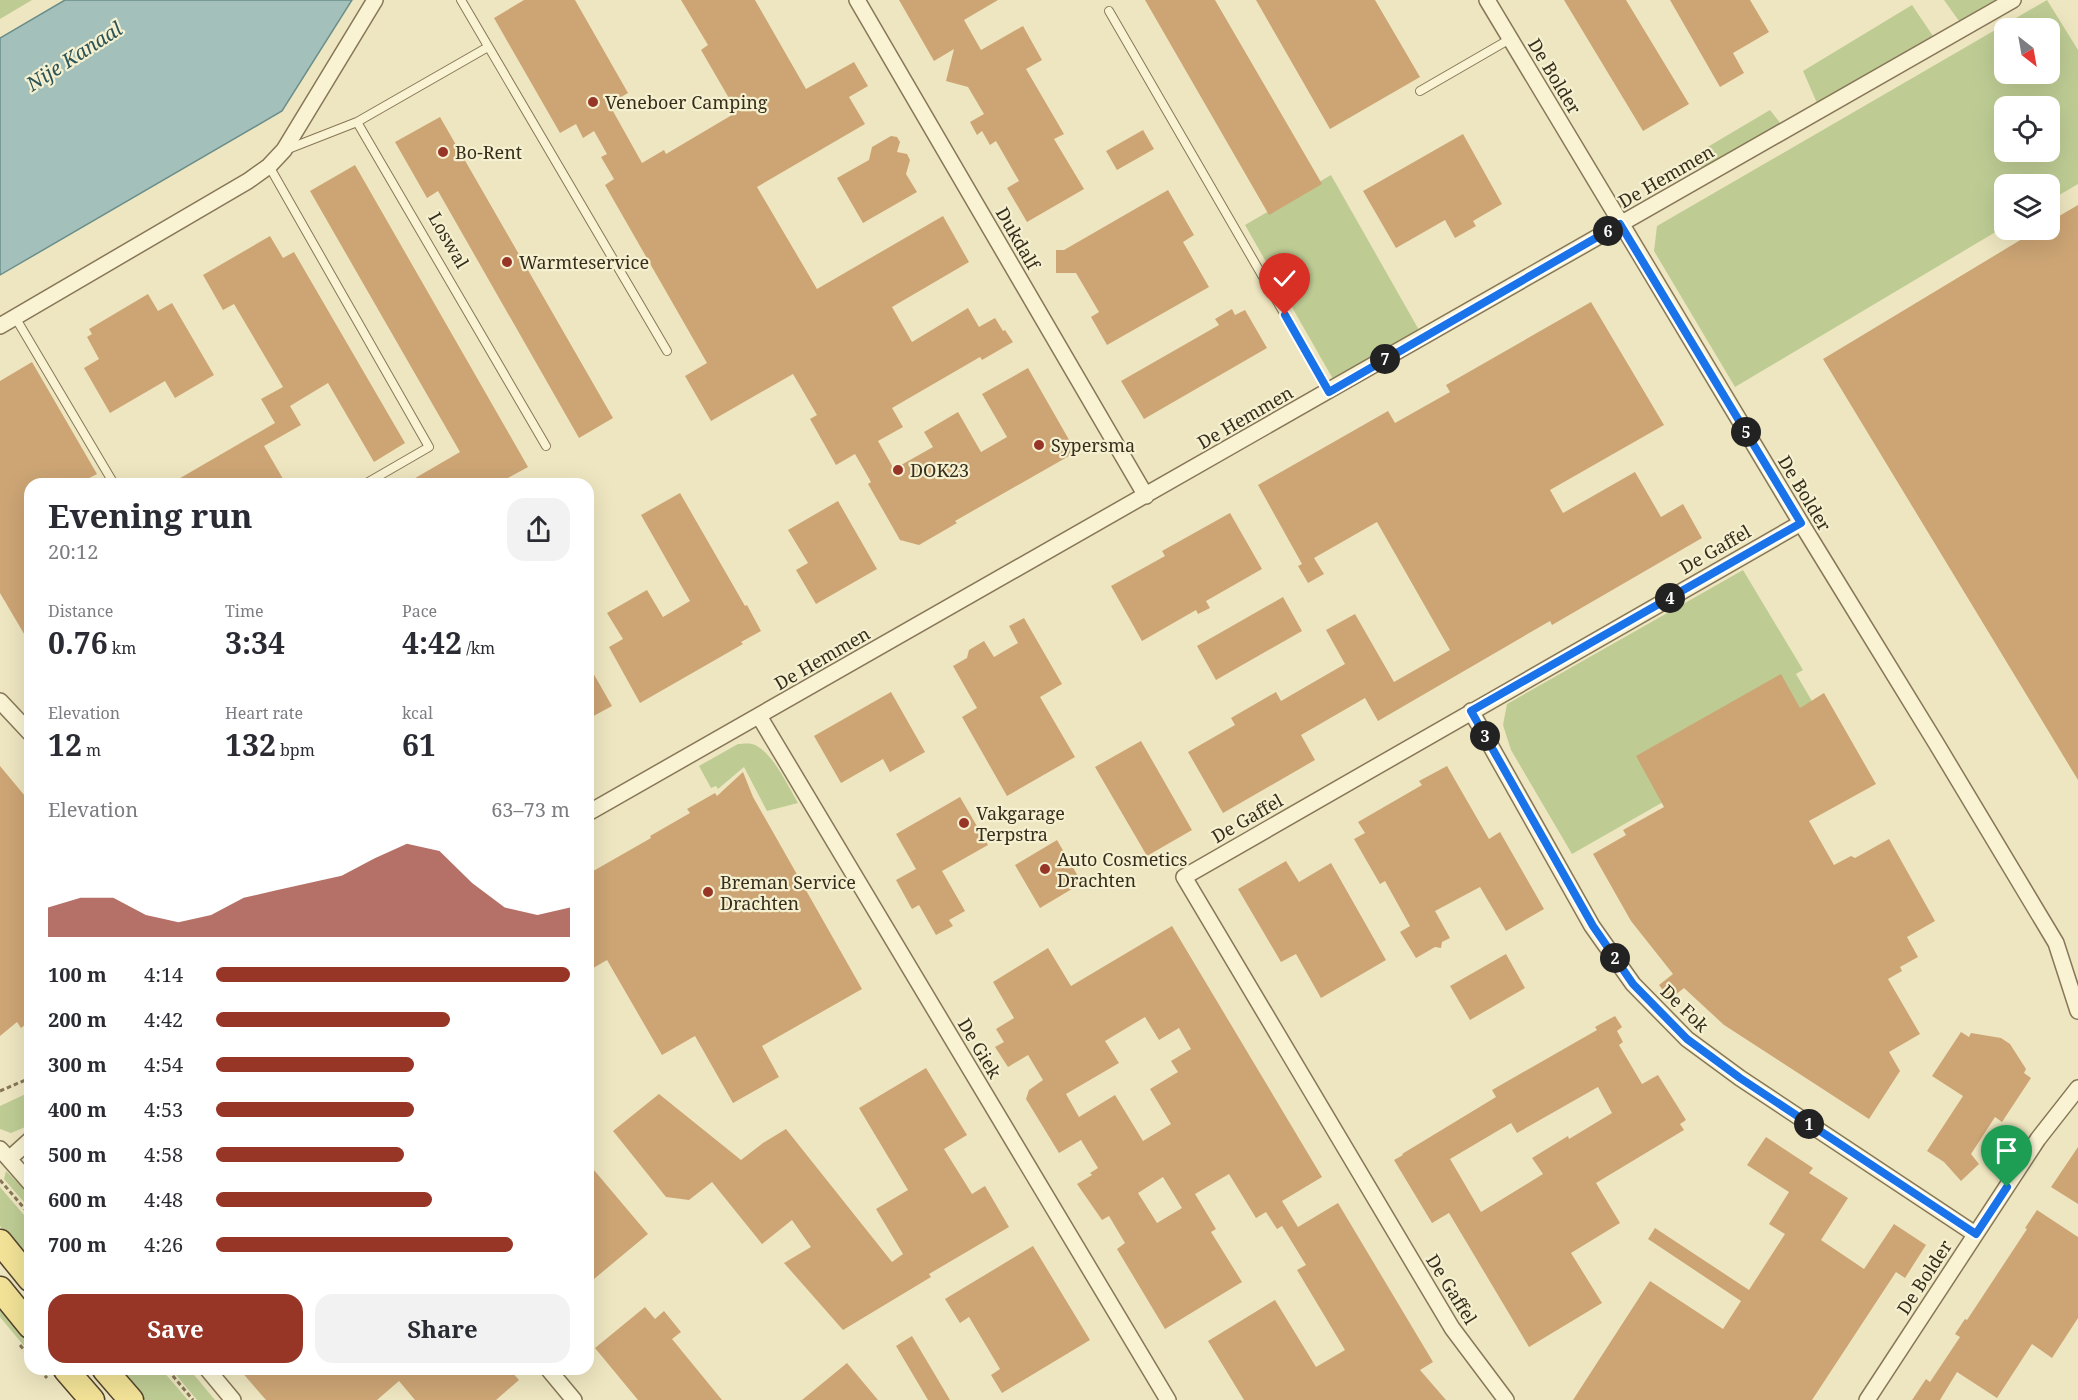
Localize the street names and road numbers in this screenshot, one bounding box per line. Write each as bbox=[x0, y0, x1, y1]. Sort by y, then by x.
street label: De Bolder bbox=[1523, 34, 1587, 119]
street label: De Hemmen bbox=[1614, 139, 1718, 213]
street label: Dukdalf bbox=[991, 203, 1046, 275]
street label: Loswal bbox=[423, 208, 475, 273]
street label: De Hemmen bbox=[1193, 380, 1297, 454]
street label: De Bolder bbox=[1773, 451, 1837, 536]
street label: De Gaffel bbox=[1675, 519, 1755, 579]
street label: De Hemmen bbox=[770, 621, 874, 695]
street label: De Gaffel bbox=[1207, 788, 1287, 848]
street label: De Fok bbox=[1656, 979, 1715, 1037]
street label: De Giek bbox=[953, 1013, 1008, 1083]
street label: De Bolder bbox=[1891, 1235, 1957, 1319]
street label: De Gaffel bbox=[1421, 1249, 1483, 1329]

